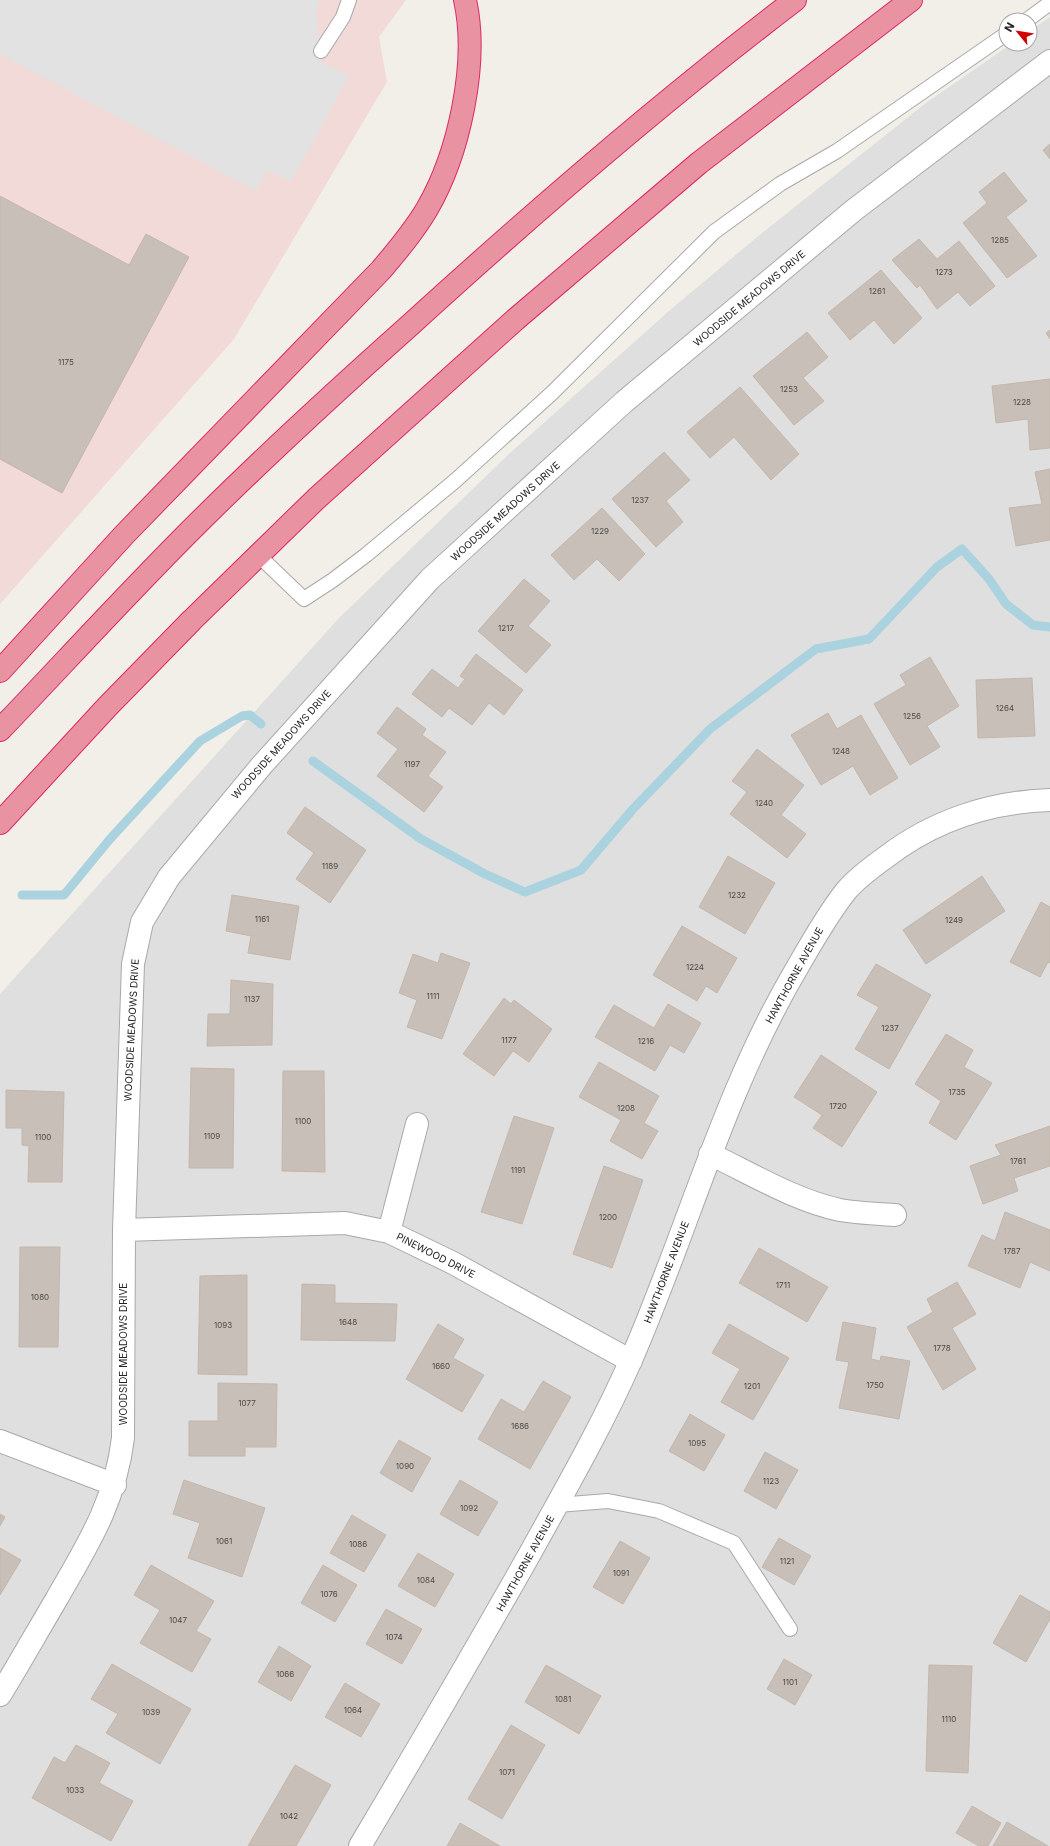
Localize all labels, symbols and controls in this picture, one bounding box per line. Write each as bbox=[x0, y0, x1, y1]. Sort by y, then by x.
north arrow bbox=[998, 12, 1038, 52]
text: N bbox=[1001, 20, 1017, 34]
house number: 1285 bbox=[991, 235, 1009, 245]
street label: WOODSIDE MEADOWS DRIVE bbox=[691, 248, 807, 348]
house number: 1273 bbox=[935, 267, 953, 277]
house number: 1261 bbox=[869, 286, 885, 296]
house number: 1175 bbox=[58, 357, 74, 367]
house number: 1253 bbox=[780, 384, 798, 394]
house number: 1228 bbox=[1013, 397, 1031, 407]
street label: WOODSIDE MEADOWS DRIVE bbox=[448, 459, 562, 563]
house number: 1237 bbox=[631, 495, 649, 505]
house number: 1229 bbox=[591, 526, 609, 536]
house number: 1217 bbox=[498, 623, 514, 633]
street label: WOODSIDE MEADOWS DRIVE bbox=[229, 687, 333, 801]
house number: 1264 bbox=[996, 703, 1014, 713]
house number: 1256 bbox=[903, 711, 921, 721]
house number: 1248 bbox=[832, 746, 850, 756]
house number: 1197 bbox=[404, 759, 420, 769]
house number: 1240 bbox=[755, 798, 773, 808]
house number: 1189 bbox=[322, 861, 338, 871]
house number: 1232 bbox=[728, 890, 746, 900]
house number: 1161 bbox=[255, 914, 269, 924]
house number: 1249 bbox=[945, 915, 963, 925]
street label: HAWTHORNE AVENUE bbox=[763, 925, 825, 1025]
street label: WOODSIDE MEADOWS DRIVE bbox=[121, 958, 141, 1102]
house number: 1224 bbox=[686, 962, 704, 972]
house number: 1111 bbox=[426, 991, 440, 1001]
house number: 1137 bbox=[244, 994, 260, 1004]
house number: 1237 bbox=[881, 1023, 899, 1033]
house number: 1177 bbox=[501, 1035, 517, 1045]
house number: 1216 bbox=[638, 1036, 654, 1046]
house number: 1735 bbox=[948, 1087, 966, 1097]
house number: 1720 bbox=[829, 1101, 847, 1111]
house number: 1208 bbox=[617, 1103, 635, 1113]
house number: 1100 bbox=[295, 1116, 311, 1126]
house number: 1109 bbox=[204, 1131, 220, 1141]
house number: 1100 bbox=[35, 1132, 51, 1142]
house number: 1761 bbox=[1010, 1156, 1026, 1166]
house number: 1191 bbox=[511, 1165, 525, 1175]
house number: 1200 bbox=[599, 1212, 617, 1222]
street label: HAWTHORNE AVENUE bbox=[641, 1219, 691, 1325]
street label: PINEWOOD DRIVE bbox=[394, 1230, 478, 1280]
house number: 1787 bbox=[1003, 1246, 1021, 1256]
house number: 1711 bbox=[776, 1280, 790, 1290]
street label: WOODSIDE MEADOWS DRIVE bbox=[117, 1283, 129, 1425]
house number: 1080 bbox=[31, 1292, 49, 1302]
house number: 1648 bbox=[339, 1317, 357, 1327]
house number: 1093 bbox=[214, 1320, 232, 1330]
house number: 1778 bbox=[933, 1343, 951, 1353]
house number: 1660 bbox=[432, 1361, 450, 1371]
house number: 1750 bbox=[866, 1380, 884, 1390]
house number: 1201 bbox=[744, 1381, 760, 1391]
house number: 1077 bbox=[238, 1398, 256, 1408]
house number: 1686 bbox=[511, 1421, 529, 1431]
house number: 1095 bbox=[688, 1438, 706, 1448]
house number: 1090 bbox=[396, 1461, 414, 1471]
house number: 1123 bbox=[763, 1476, 779, 1486]
house number: 1092 bbox=[460, 1503, 478, 1513]
street label: HAWTHORNE AVENUE bbox=[494, 1513, 556, 1613]
house number: 1061 bbox=[216, 1536, 232, 1546]
house number: 1086 bbox=[349, 1539, 367, 1549]
house number: 1121 bbox=[780, 1556, 794, 1566]
house number: 1091 bbox=[613, 1568, 629, 1578]
house number: 1084 bbox=[417, 1575, 435, 1585]
house number: 1076 bbox=[320, 1589, 338, 1599]
house number: 1047 bbox=[169, 1615, 187, 1625]
house number: 1074 bbox=[385, 1632, 403, 1642]
house number: 1066 bbox=[276, 1669, 294, 1679]
house number: 1101 bbox=[783, 1677, 797, 1687]
house number: 1081 bbox=[555, 1694, 571, 1704]
house number: 1064 bbox=[344, 1705, 362, 1715]
house number: 1039 bbox=[142, 1707, 160, 1717]
house number: 1110 bbox=[942, 1714, 956, 1724]
house number: 1071 bbox=[499, 1767, 515, 1777]
house number: 1033 bbox=[66, 1785, 84, 1795]
house number: 1042 bbox=[280, 1811, 298, 1821]

